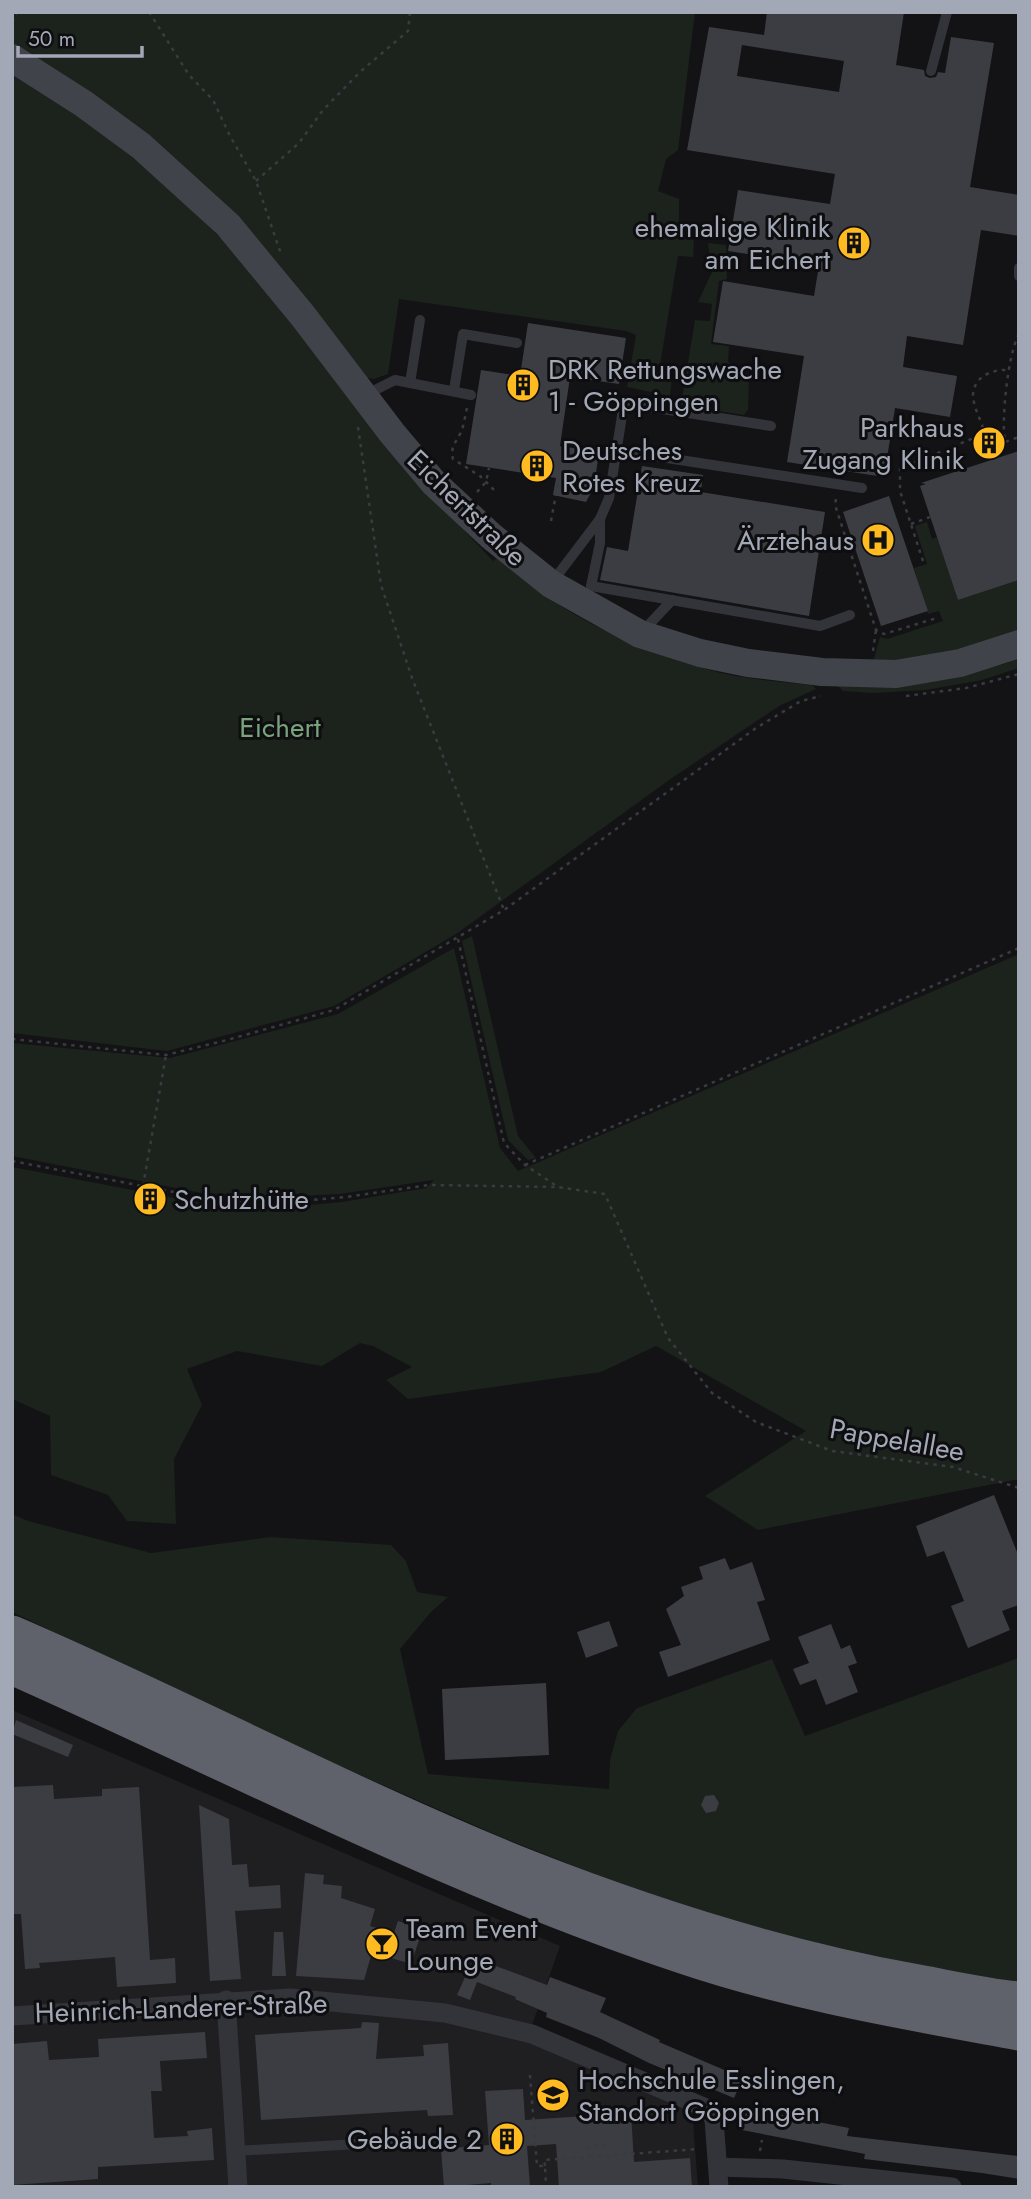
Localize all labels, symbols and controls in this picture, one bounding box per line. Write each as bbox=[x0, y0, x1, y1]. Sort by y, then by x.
scale bar bbox=[18, 14, 142, 58]
text: 50 m bbox=[28, 24, 75, 54]
place label: ehemalige Klinik am Eichert bbox=[635, 207, 831, 280]
building icon: ehemalige Klinik am Eichert bbox=[835, 224, 873, 262]
place label: DRK Rettungswache 1 - Göppingen bbox=[548, 349, 782, 422]
building icon: DRK Rettungswache 1 - Göppingen bbox=[504, 366, 542, 404]
place label: Parkhaus Zugang Klinik bbox=[803, 407, 965, 480]
building icon: Parkhaus Zugang Klinik bbox=[970, 424, 1008, 462]
place label: Deutsches Rotes Kreuz bbox=[562, 430, 701, 503]
street label: Eichertstraße bbox=[398, 440, 536, 576]
building icon: Deutsches Rotes Kreuz bbox=[518, 447, 556, 485]
place label: Ärztehaus bbox=[737, 520, 854, 561]
hospital icon: Ärztehaus bbox=[859, 521, 897, 559]
park label: Eichert bbox=[239, 707, 321, 748]
place label: Schutzhütte bbox=[174, 1179, 309, 1220]
building icon: Schutzhütte bbox=[131, 1180, 169, 1218]
street label: Pappelallee bbox=[826, 1408, 968, 1472]
place label: Team Event Lounge bbox=[406, 1908, 538, 1981]
bar icon: Team Event Lounge bbox=[363, 1925, 401, 1963]
street label: Heinrich-Landerer-Straße bbox=[34, 1982, 328, 2034]
place label: Hochschule Esslingen, Standort Göppingen bbox=[578, 2059, 845, 2132]
school or university icon: Hochschule Esslingen, Standort Göppingen bbox=[534, 2076, 572, 2114]
place label: Gebäude 2 bbox=[347, 2119, 482, 2160]
building icon: Gebäude 2 bbox=[488, 2120, 526, 2158]

